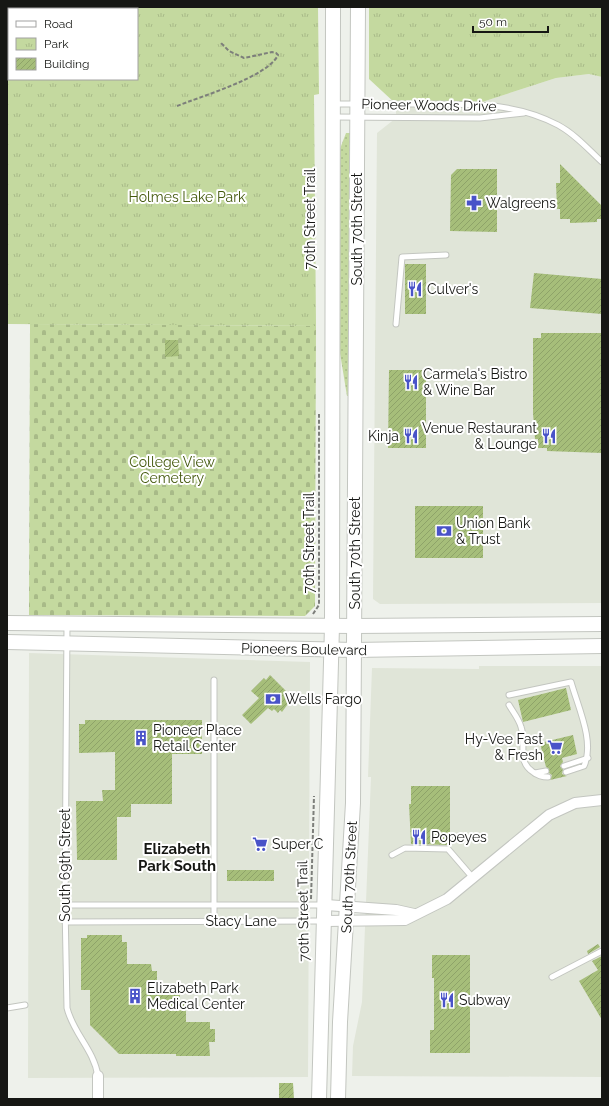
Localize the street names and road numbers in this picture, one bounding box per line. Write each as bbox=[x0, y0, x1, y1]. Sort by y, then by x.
street label: Pioneer Woods Drive bbox=[361, 96, 497, 114]
street label: 70th Street Trail bbox=[302, 168, 318, 270]
street label: South 70th Street bbox=[349, 172, 365, 285]
street label: 70th Street Trail bbox=[301, 492, 317, 594]
street label: South 70th Street bbox=[347, 496, 363, 609]
street label: Pioneers Boulevard bbox=[241, 640, 367, 658]
street label: South 69th Street bbox=[57, 808, 73, 922]
street label: South 70th Street bbox=[338, 820, 360, 934]
street label: 70th Street Trail bbox=[294, 860, 312, 962]
street label: Stacy Lane bbox=[205, 913, 277, 929]

